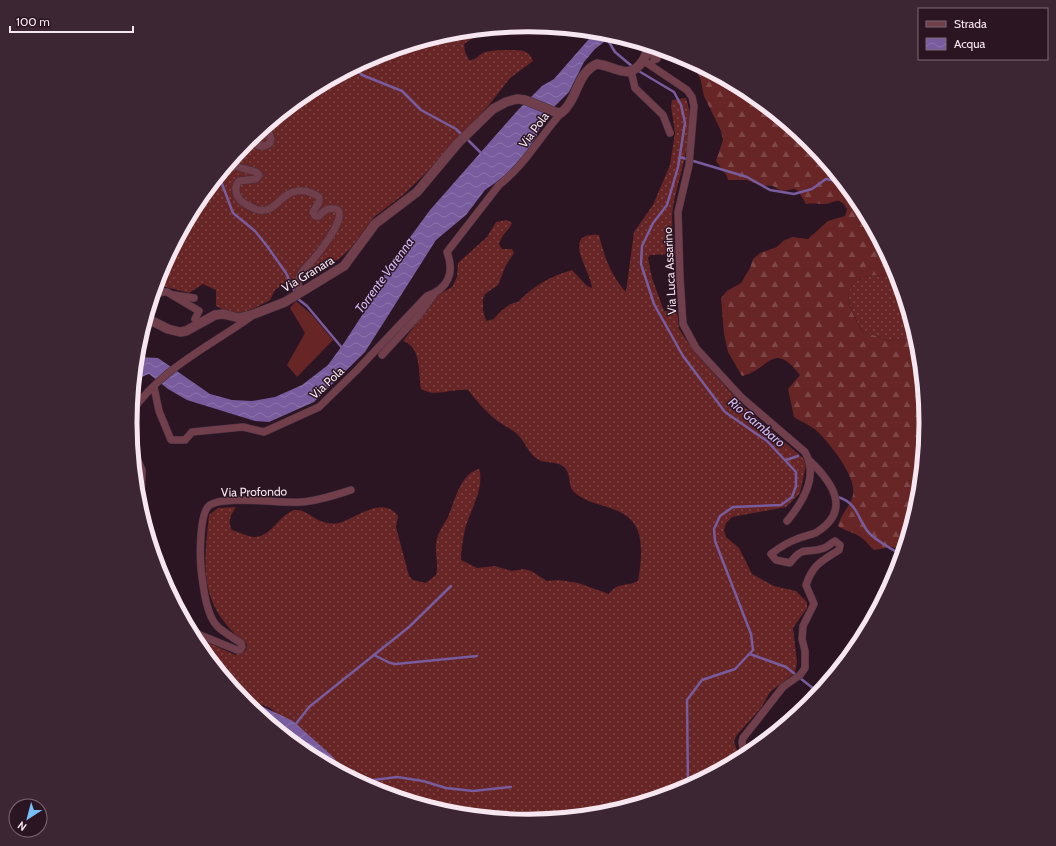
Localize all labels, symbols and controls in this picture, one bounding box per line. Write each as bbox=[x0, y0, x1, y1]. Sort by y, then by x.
scale bar bbox=[10, 8, 133, 34]
legend bbox=[918, 8, 1048, 60]
text: 100 m bbox=[16, 14, 50, 29]
text: Strada bbox=[954, 16, 987, 31]
text: Acqua bbox=[954, 36, 986, 51]
street label: Via Pola bbox=[515, 109, 552, 150]
street label: Via Luca Assarino bbox=[660, 226, 679, 315]
water label: Torrente Varenna bbox=[351, 234, 417, 316]
street label: Via Granara bbox=[279, 252, 337, 295]
street label: Via Pola bbox=[307, 363, 347, 402]
water label: Rio Gambaro bbox=[725, 394, 789, 451]
street label: Via Profondo bbox=[221, 483, 288, 500]
north arrow bbox=[8, 798, 48, 838]
text: N bbox=[15, 818, 29, 834]

